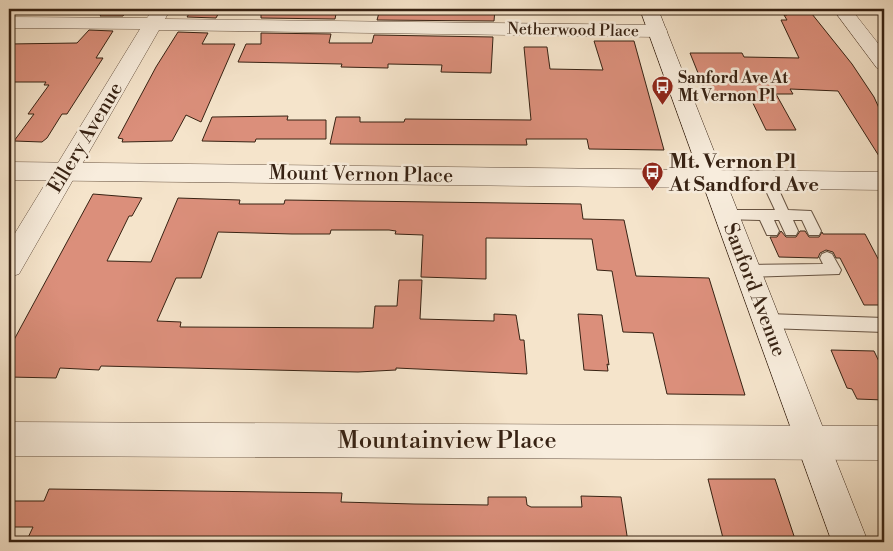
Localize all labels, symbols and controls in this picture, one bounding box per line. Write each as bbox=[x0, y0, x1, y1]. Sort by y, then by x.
street label: Netherwood Place bbox=[507, 19, 639, 41]
place label: Sanford Ave At Mt Vernon Pl bbox=[678, 68, 788, 106]
bus stop icon: Sanford Ave At Mt Vernon Pl bbox=[650, 75, 674, 106]
street label: Ellery Avenue bbox=[43, 78, 129, 198]
place label: Mt. Vernon Pl At Sandford Ave bbox=[668, 150, 819, 198]
street label: Mount Vernon Place bbox=[269, 161, 453, 189]
bus stop icon: Mt. Vernon Pl At Sandford Ave bbox=[641, 161, 665, 192]
street label: Sanford Avenue bbox=[717, 219, 791, 361]
street label: Mountainview Place bbox=[337, 426, 557, 456]

